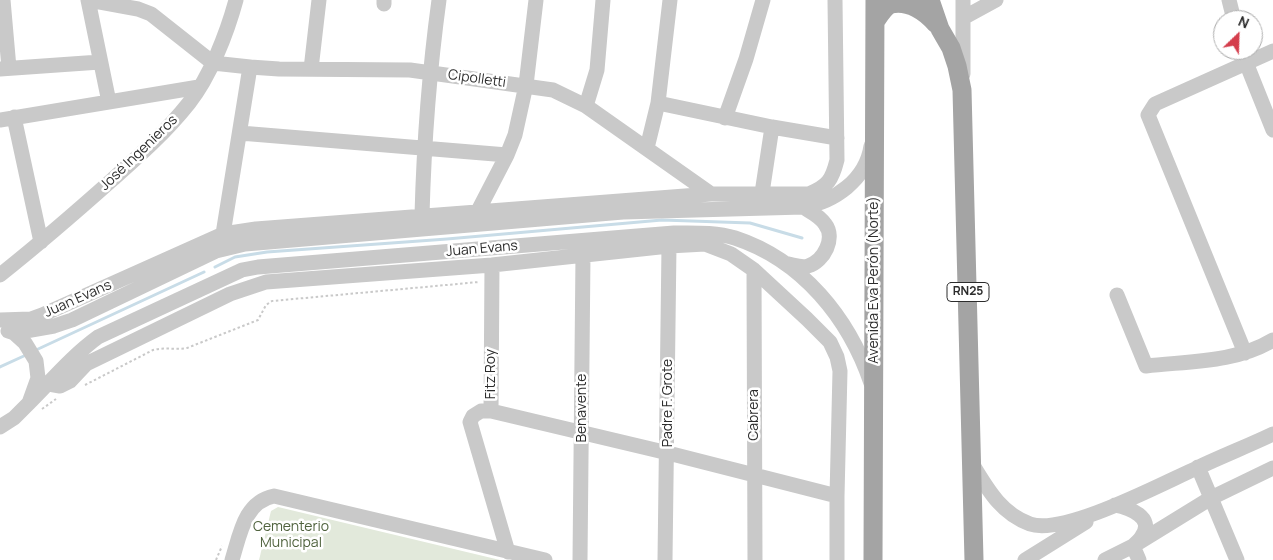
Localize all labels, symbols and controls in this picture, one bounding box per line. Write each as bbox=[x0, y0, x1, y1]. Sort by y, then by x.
north arrow bbox=[1213, 10, 1263, 60]
text: N bbox=[1235, 11, 1252, 32]
street label: Cipolletti bbox=[447, 67, 507, 91]
street label: José Ingenieros bbox=[97, 112, 181, 194]
street label: Avenida Eva Perón (Norte) bbox=[866, 196, 882, 364]
street label: Juan Evans bbox=[445, 238, 519, 260]
street label: Juan Evans bbox=[42, 277, 114, 321]
road number: RN25 bbox=[947, 282, 989, 302]
street label: Fitz Roy bbox=[483, 349, 499, 399]
street label: Padre F. Grote bbox=[660, 359, 676, 447]
street label: Benavente bbox=[574, 374, 590, 442]
street label: Cabrera bbox=[746, 389, 762, 441]
park label: Cementerio Municipal bbox=[253, 519, 329, 552]

